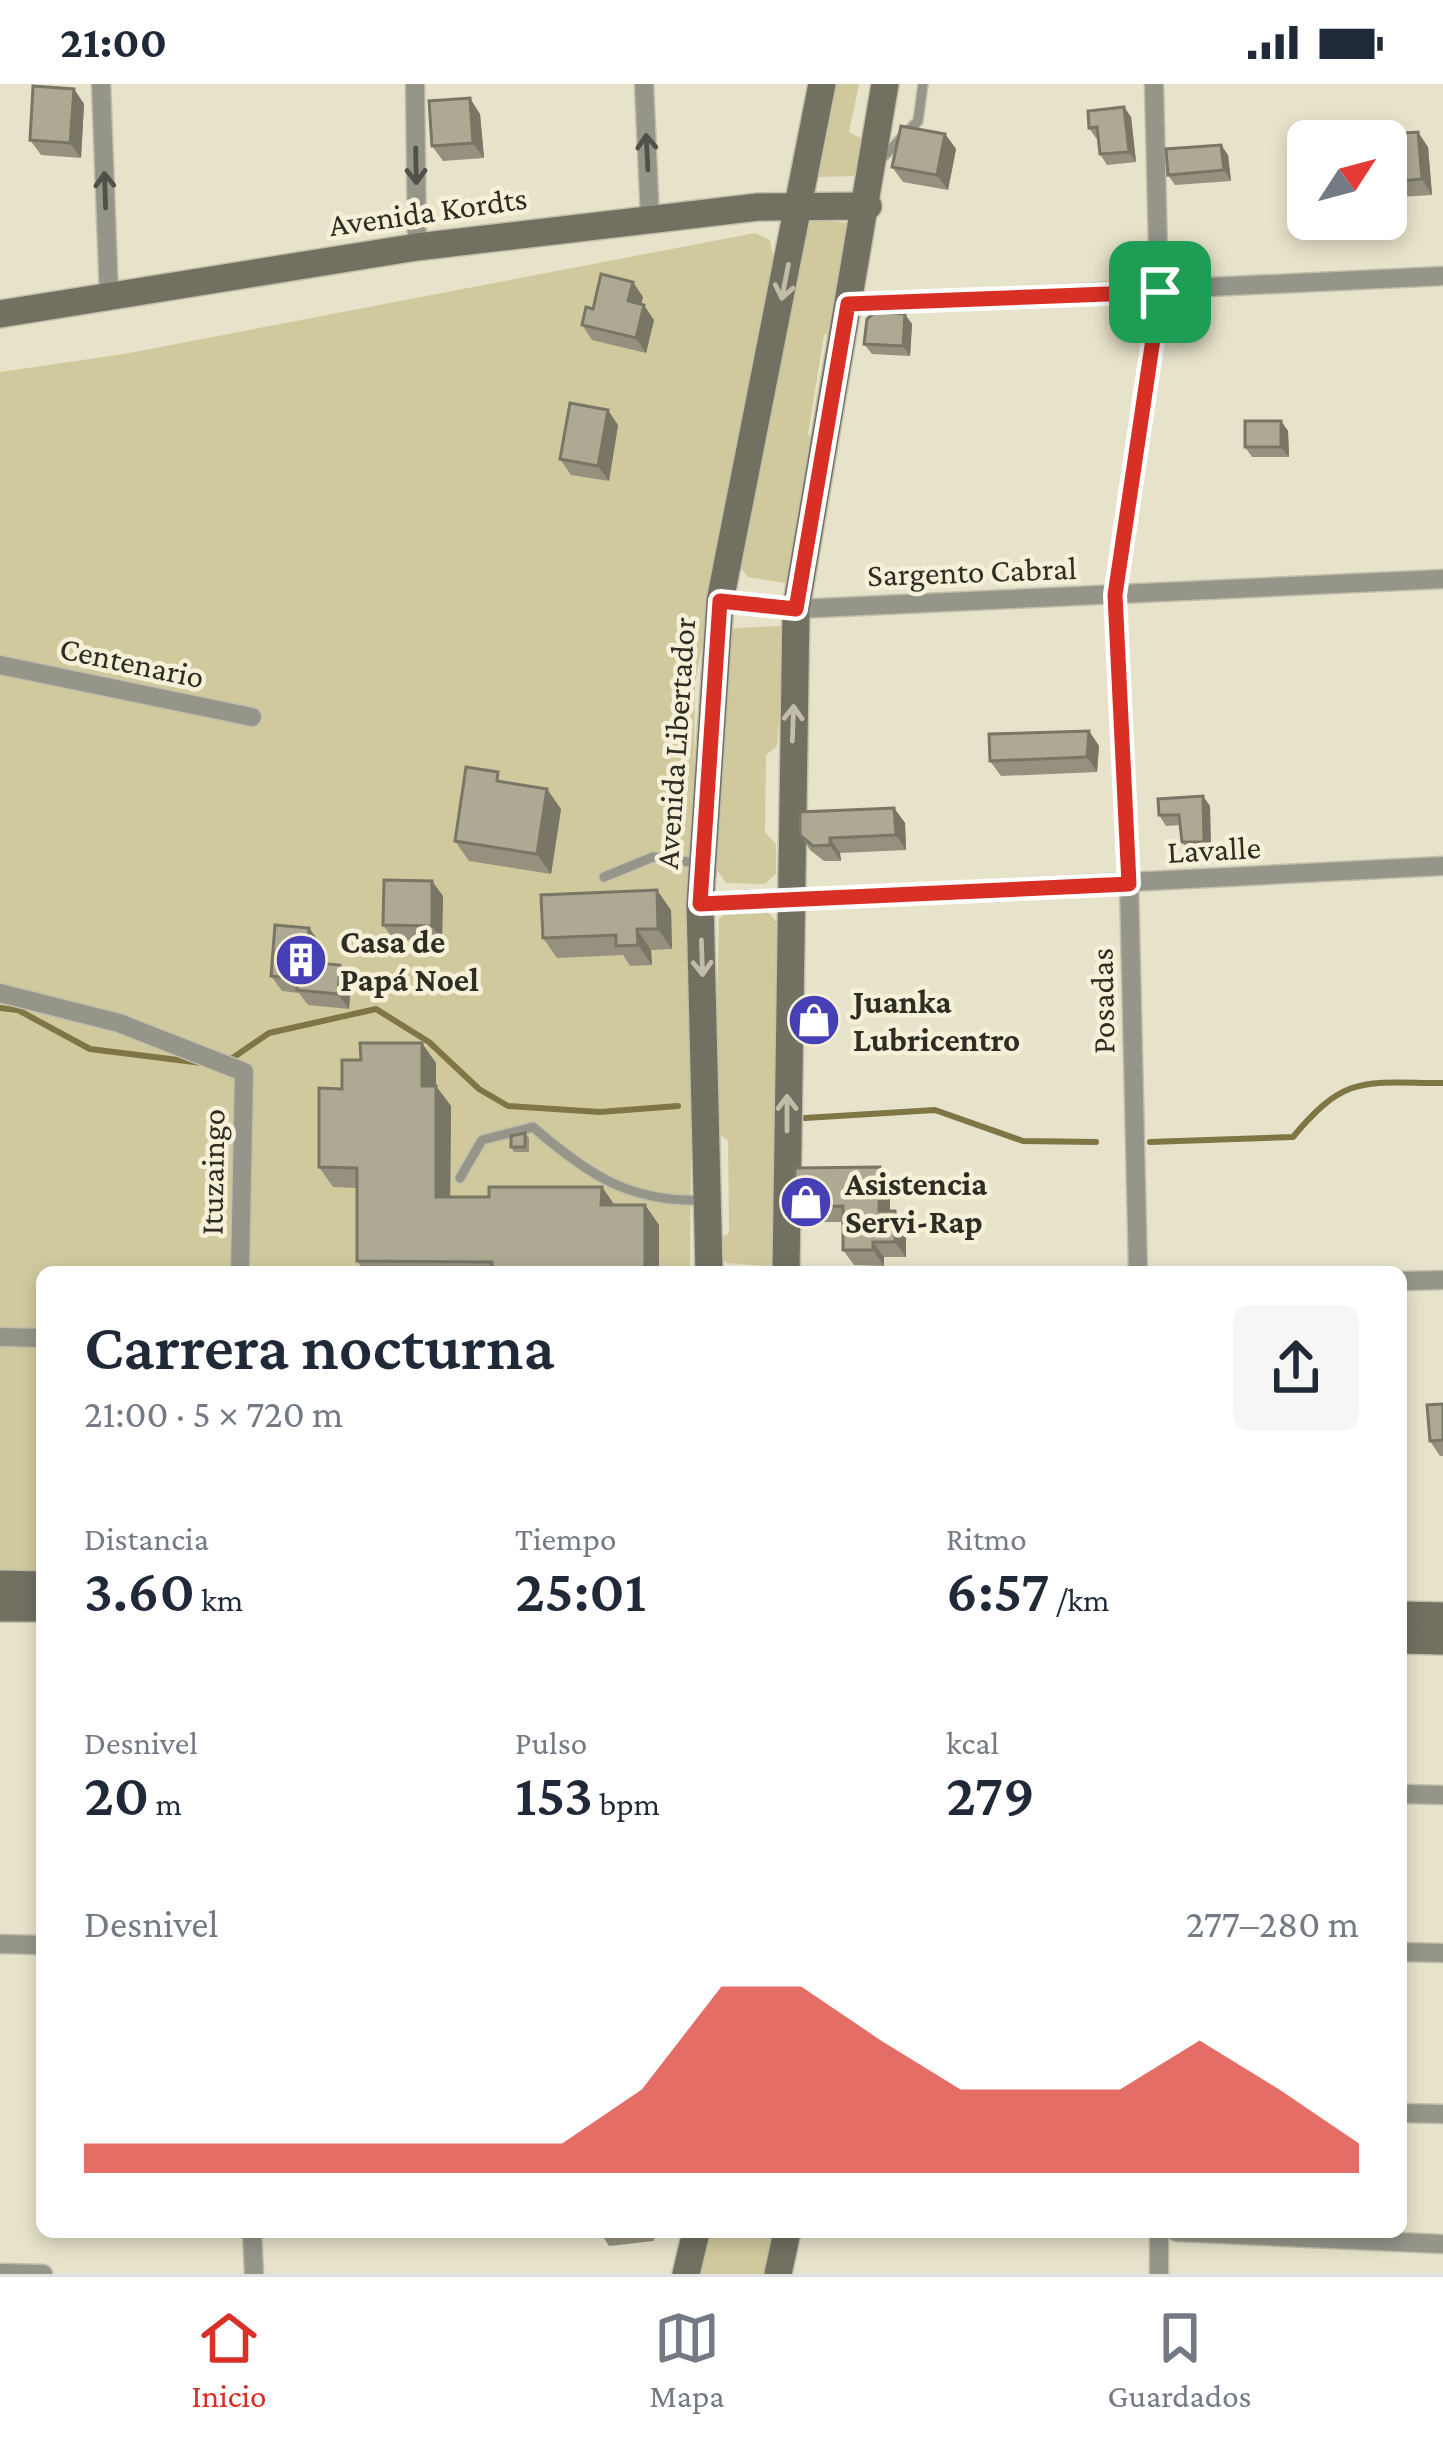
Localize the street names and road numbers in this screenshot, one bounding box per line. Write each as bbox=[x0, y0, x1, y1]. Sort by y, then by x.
street label: Avenida Kordts bbox=[327, 179, 529, 243]
street label: Sargento Cabral bbox=[867, 549, 1077, 593]
street label: Avenida Libertador bbox=[648, 616, 702, 870]
street label: Centenario bbox=[57, 629, 207, 695]
street label: Lavalle bbox=[1166, 828, 1262, 870]
street label: Posadas bbox=[1083, 948, 1121, 1054]
street label: Ituzaingo bbox=[192, 1109, 232, 1235]

